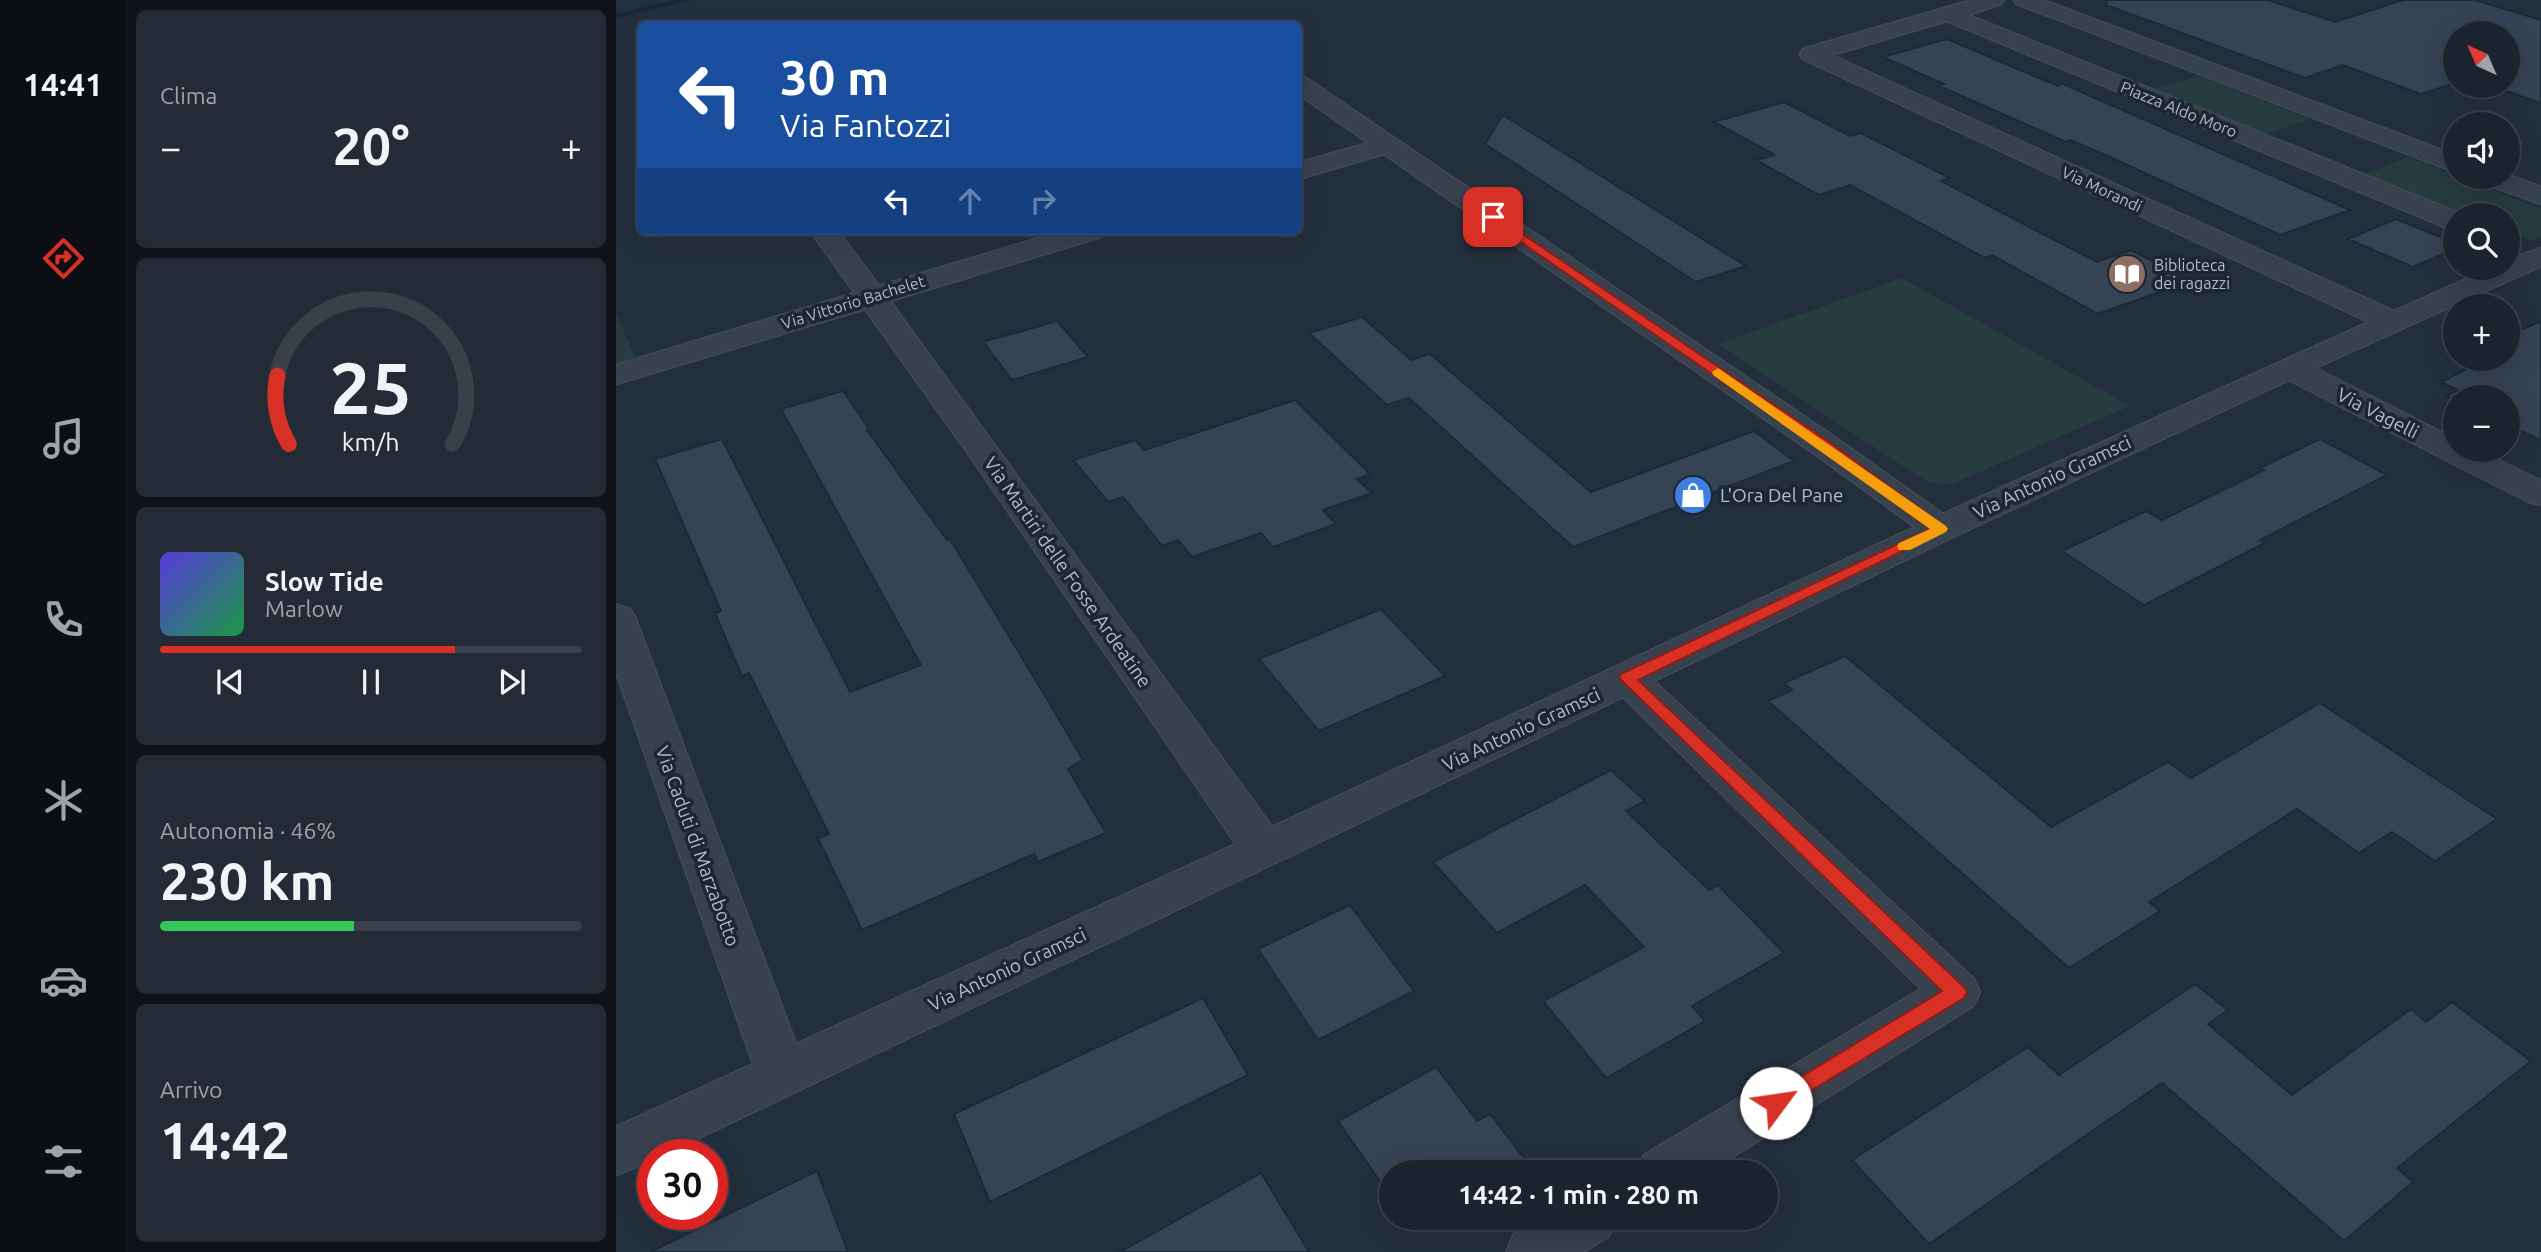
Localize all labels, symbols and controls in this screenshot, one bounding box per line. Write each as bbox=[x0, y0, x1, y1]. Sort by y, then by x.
north arrow bbox=[2443, 21, 2520, 98]
map controls bbox=[2443, 21, 2520, 462]
icon: left bbox=[665, 49, 756, 140]
text: 30 m bbox=[780, 49, 889, 104]
text: 14:41 bbox=[23, 66, 103, 102]
street label: Piazza Aldo Moro bbox=[2118, 77, 2240, 141]
text: Clima bbox=[160, 83, 217, 108]
text: Via Fantozzi bbox=[780, 107, 951, 143]
button: sound bbox=[2443, 112, 2520, 189]
text: 20° bbox=[332, 117, 410, 175]
text: − bbox=[160, 126, 181, 168]
text: + bbox=[561, 126, 582, 168]
street label: Via Morandi bbox=[2059, 163, 2145, 215]
icon: left bbox=[878, 182, 916, 220]
icon: ahead bbox=[951, 182, 989, 220]
icon: right bbox=[1024, 182, 1062, 220]
pin bbox=[1463, 187, 1523, 247]
icon: arrive bbox=[1474, 198, 1512, 236]
button: search bbox=[2443, 203, 2520, 280]
icon: directions bbox=[39, 234, 88, 283]
library icon: Biblioteca dei ragazzi bbox=[2106, 253, 2148, 295]
place label: Biblioteca dei ragazzi bbox=[2154, 256, 2230, 292]
street label: Via Vittorio Bachelet bbox=[779, 271, 928, 332]
button: + bbox=[2443, 294, 2520, 371]
text: 25 bbox=[330, 346, 412, 428]
street label: Via Vagelli bbox=[2333, 383, 2423, 443]
button: − bbox=[2443, 385, 2520, 462]
icon: music bbox=[39, 414, 88, 463]
text: km/h bbox=[342, 427, 400, 455]
street label: Via Antonio Gramsci bbox=[1970, 431, 2134, 523]
street label: Via Martiri delle Fosse Ardeatine bbox=[980, 453, 1156, 691]
shop icon: L'Ora Del Pane bbox=[1672, 474, 1714, 516]
place label: L'Ora Del Pane bbox=[1720, 484, 1843, 506]
text: Slow Tide bbox=[265, 567, 384, 596]
icon: phone bbox=[39, 595, 88, 644]
text: Marlow bbox=[265, 596, 343, 621]
icon: previous bbox=[211, 663, 249, 701]
icon: pause bbox=[352, 663, 390, 701]
icon: next bbox=[493, 663, 531, 701]
street label: Via Antonio Gramsci bbox=[1439, 683, 1603, 775]
street label: Via Caduti di Marzabotto bbox=[651, 743, 745, 949]
icon: climate bbox=[39, 776, 88, 825]
text: Autonomia · 46% bbox=[160, 818, 336, 843]
text: 230 km bbox=[160, 852, 334, 910]
street label: Via Antonio Gramsci bbox=[925, 923, 1089, 1015]
icon: car bbox=[39, 956, 88, 1005]
position arrow bbox=[1739, 1066, 1813, 1140]
text: Arrivo bbox=[160, 1077, 223, 1102]
text: 14:42 bbox=[160, 1111, 290, 1169]
icon: filters bbox=[39, 1137, 88, 1186]
speed limit sign: 30 bbox=[637, 1139, 728, 1230]
text: 14:42 · 1 min · 280 m bbox=[1458, 1180, 1699, 1209]

